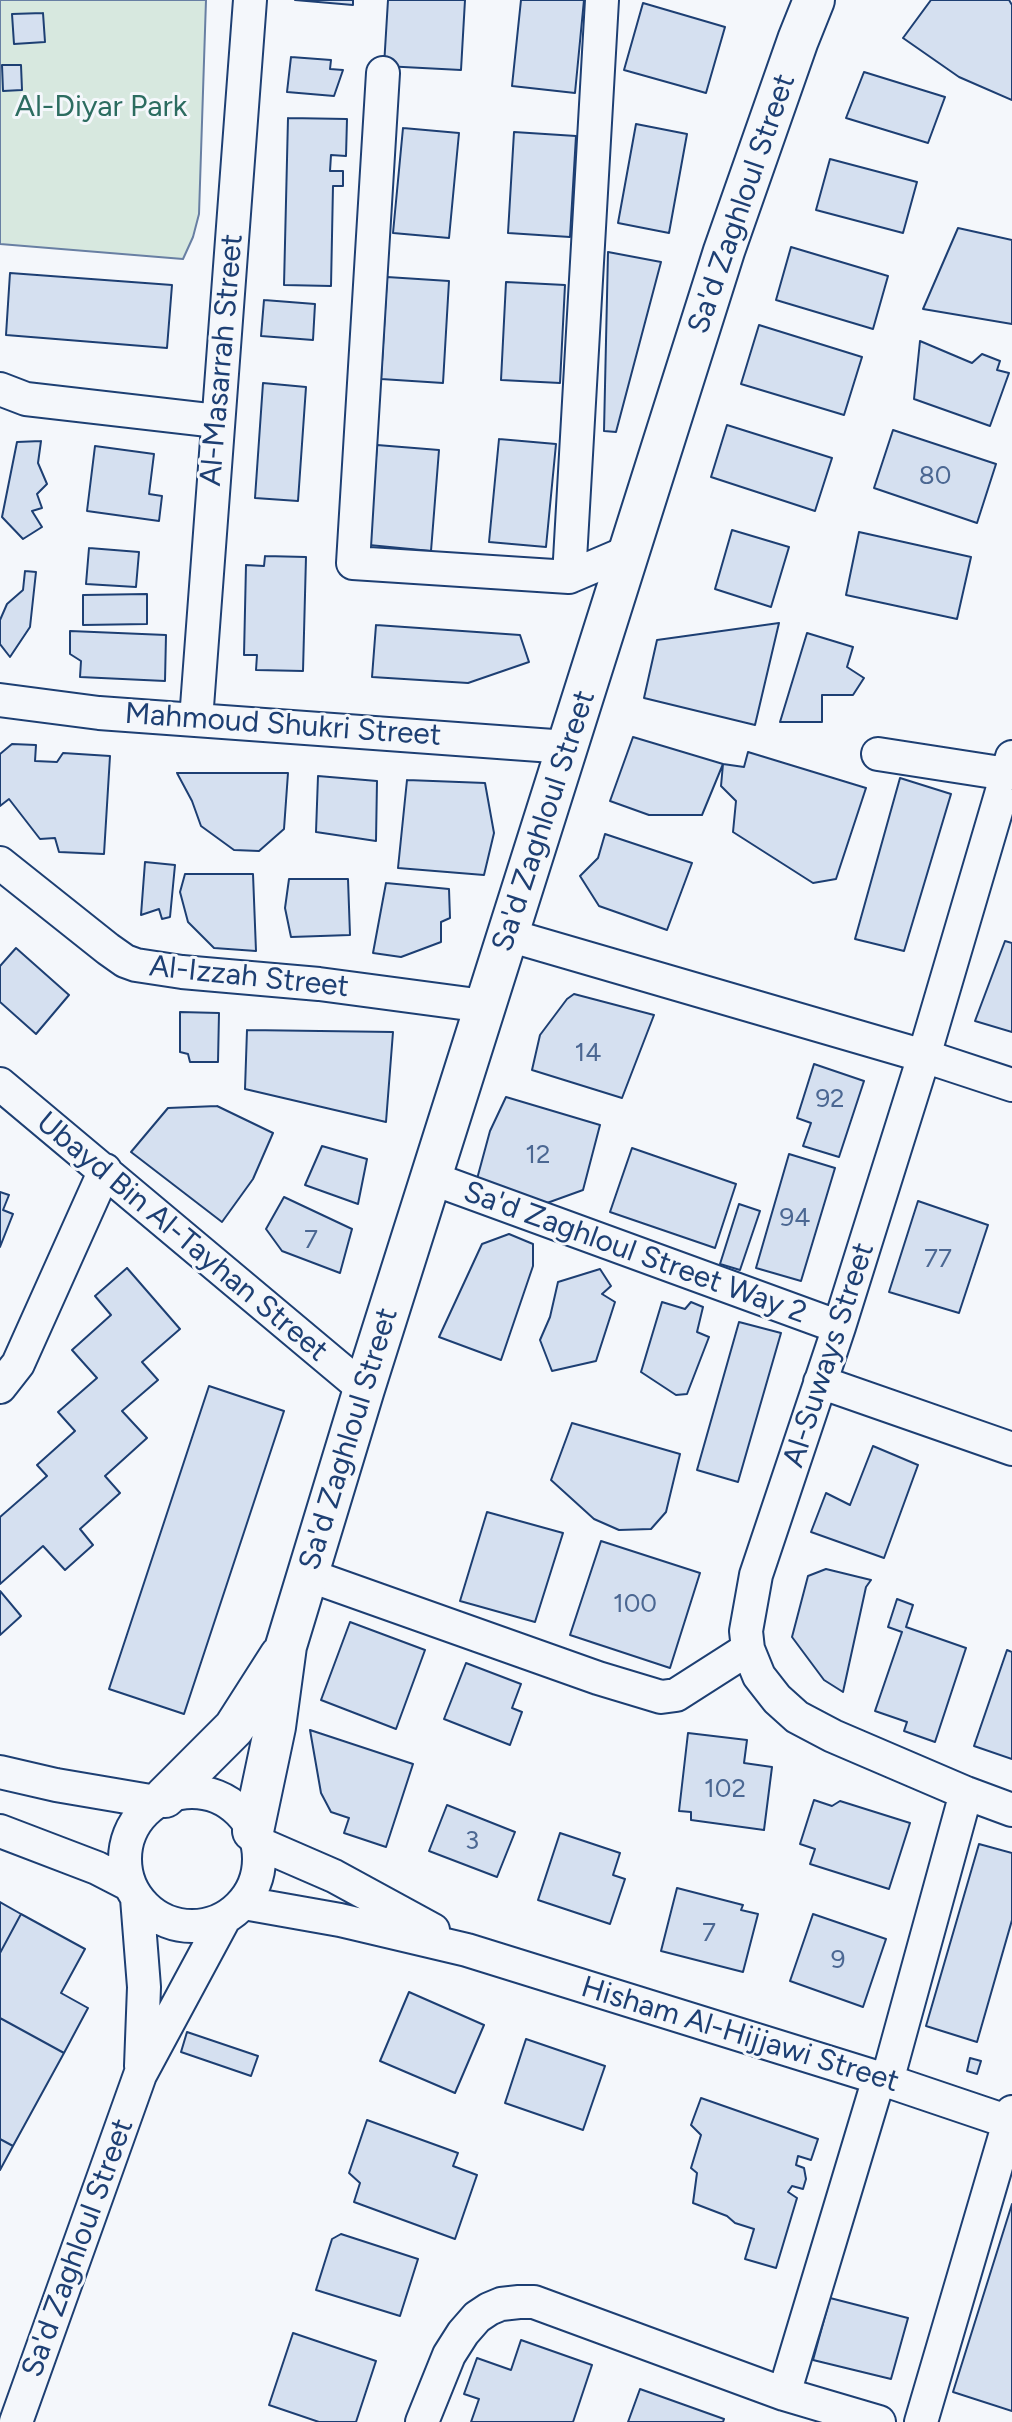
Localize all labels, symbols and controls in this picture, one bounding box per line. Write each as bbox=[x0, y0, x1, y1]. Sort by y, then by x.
street label: Sa'd Zaghloul Street bbox=[681, 69, 803, 339]
park label: Al-Diyar Park bbox=[15, 89, 187, 125]
street label: Al-Masarrah Street bbox=[193, 232, 251, 488]
house number: 80 bbox=[919, 460, 951, 492]
street label: Sa'd Zaghloul Street bbox=[485, 686, 603, 956]
street label: Mahmoud Shukri Street bbox=[124, 696, 442, 754]
street label: Al-Izzah Street bbox=[147, 949, 351, 1005]
house number: 14 bbox=[575, 1037, 601, 1069]
house number: 92 bbox=[815, 1083, 845, 1115]
street label: Ubayd Bin Al-Tayhan Street bbox=[29, 1105, 335, 1369]
house number: 12 bbox=[525, 1139, 551, 1171]
street label: Sa'd Zaghloul Street Way 2 bbox=[459, 1174, 811, 1332]
house number: 94 bbox=[780, 1202, 810, 1234]
house number: 7 bbox=[304, 1224, 318, 1256]
street label: Al-Suways Street bbox=[776, 1238, 882, 1472]
house number: 77 bbox=[924, 1243, 952, 1275]
street label: Sa'd Zaghloul Street bbox=[292, 1304, 406, 1574]
house number: 100 bbox=[613, 1588, 657, 1620]
house number: 102 bbox=[704, 1773, 746, 1805]
house number: 3 bbox=[465, 1825, 479, 1857]
house number: 7 bbox=[702, 1917, 716, 1949]
house number: 9 bbox=[831, 1944, 845, 1976]
street label: Hisham Al-Hijjawi Street bbox=[577, 1969, 903, 2101]
street label: Sa'd Zaghloul Street bbox=[15, 2114, 141, 2382]

